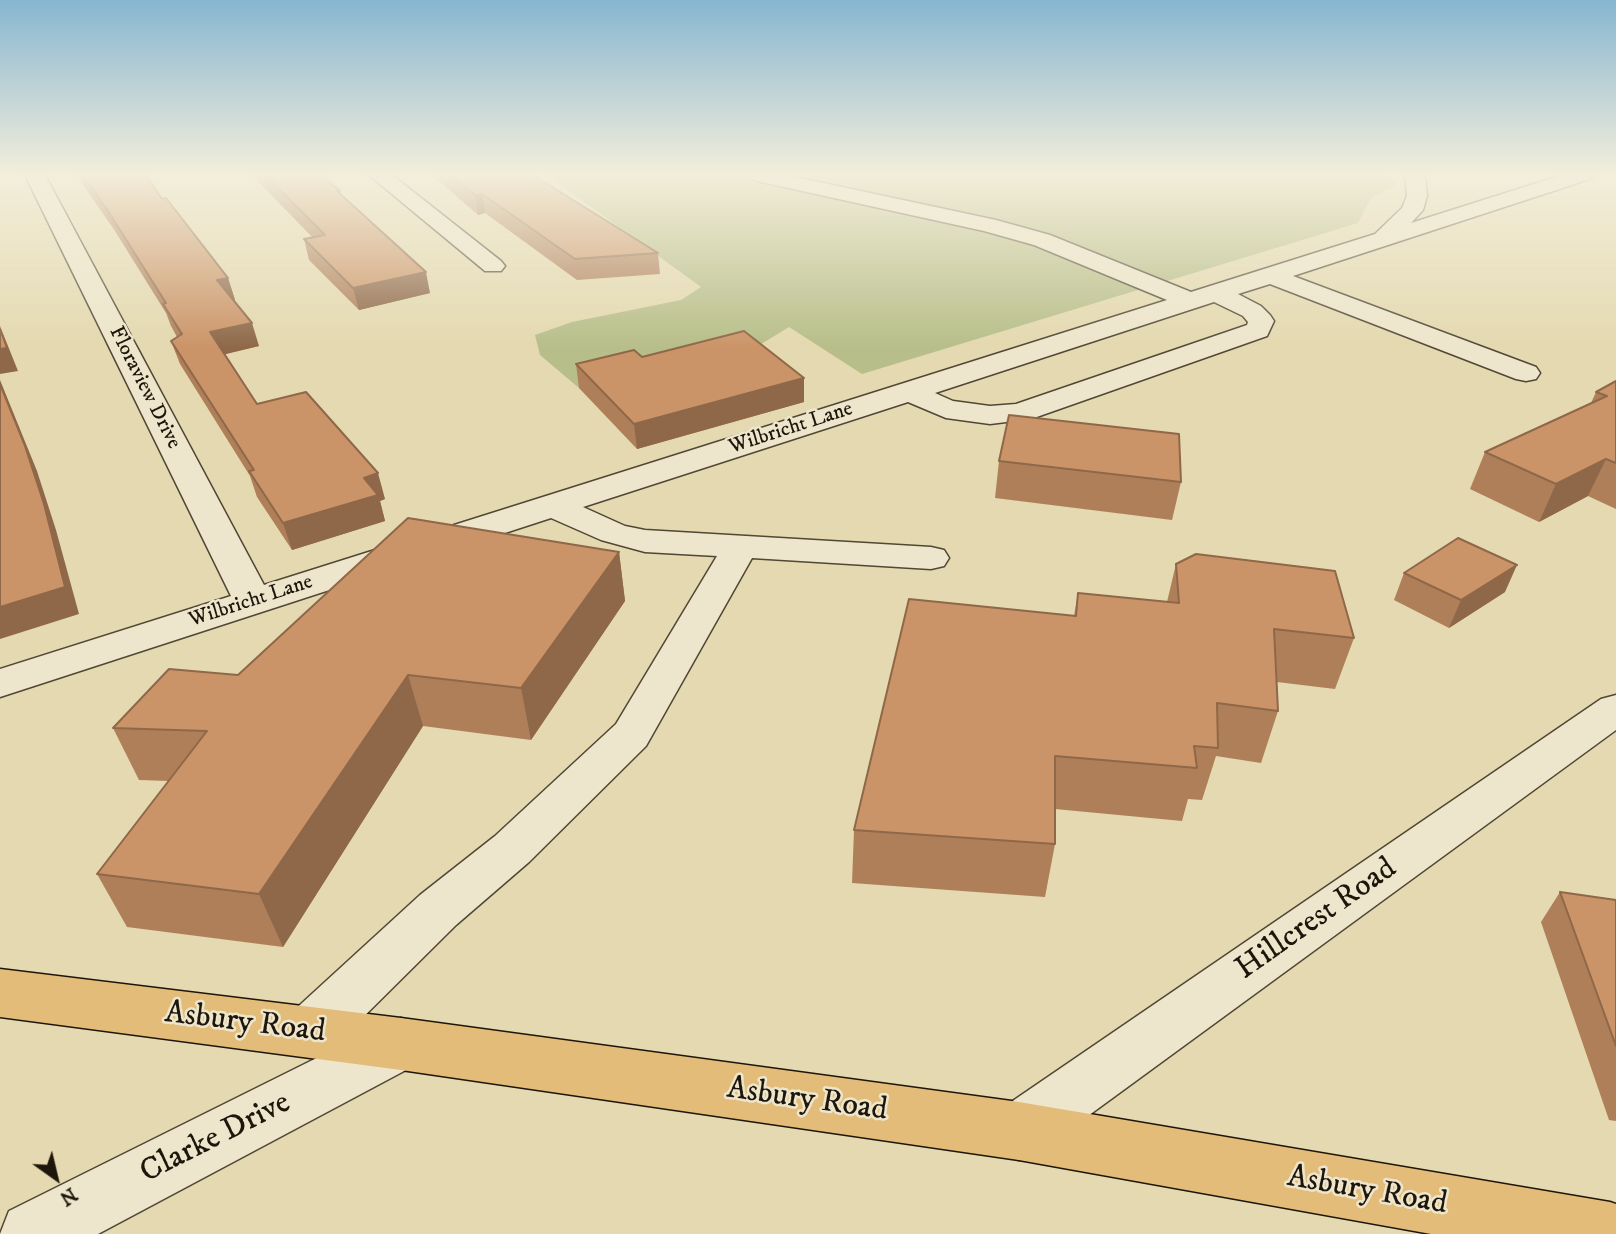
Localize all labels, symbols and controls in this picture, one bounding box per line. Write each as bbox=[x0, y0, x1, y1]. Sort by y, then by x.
street label: Floraview Drive bbox=[102, 323, 186, 453]
street label: Wilbricht Lane bbox=[726, 397, 856, 461]
street label: Wilbricht Lane bbox=[186, 570, 316, 634]
street label: Hillcrest Road bbox=[1229, 851, 1405, 989]
street label: Asbury Road bbox=[162, 995, 328, 1053]
street label: Asbury Road bbox=[724, 1071, 890, 1131]
street label: Clarke Drive bbox=[135, 1085, 297, 1193]
north arrow bbox=[21, 1143, 91, 1213]
street label: Asbury Road bbox=[1284, 1159, 1450, 1225]
text: N bbox=[55, 1182, 81, 1210]

